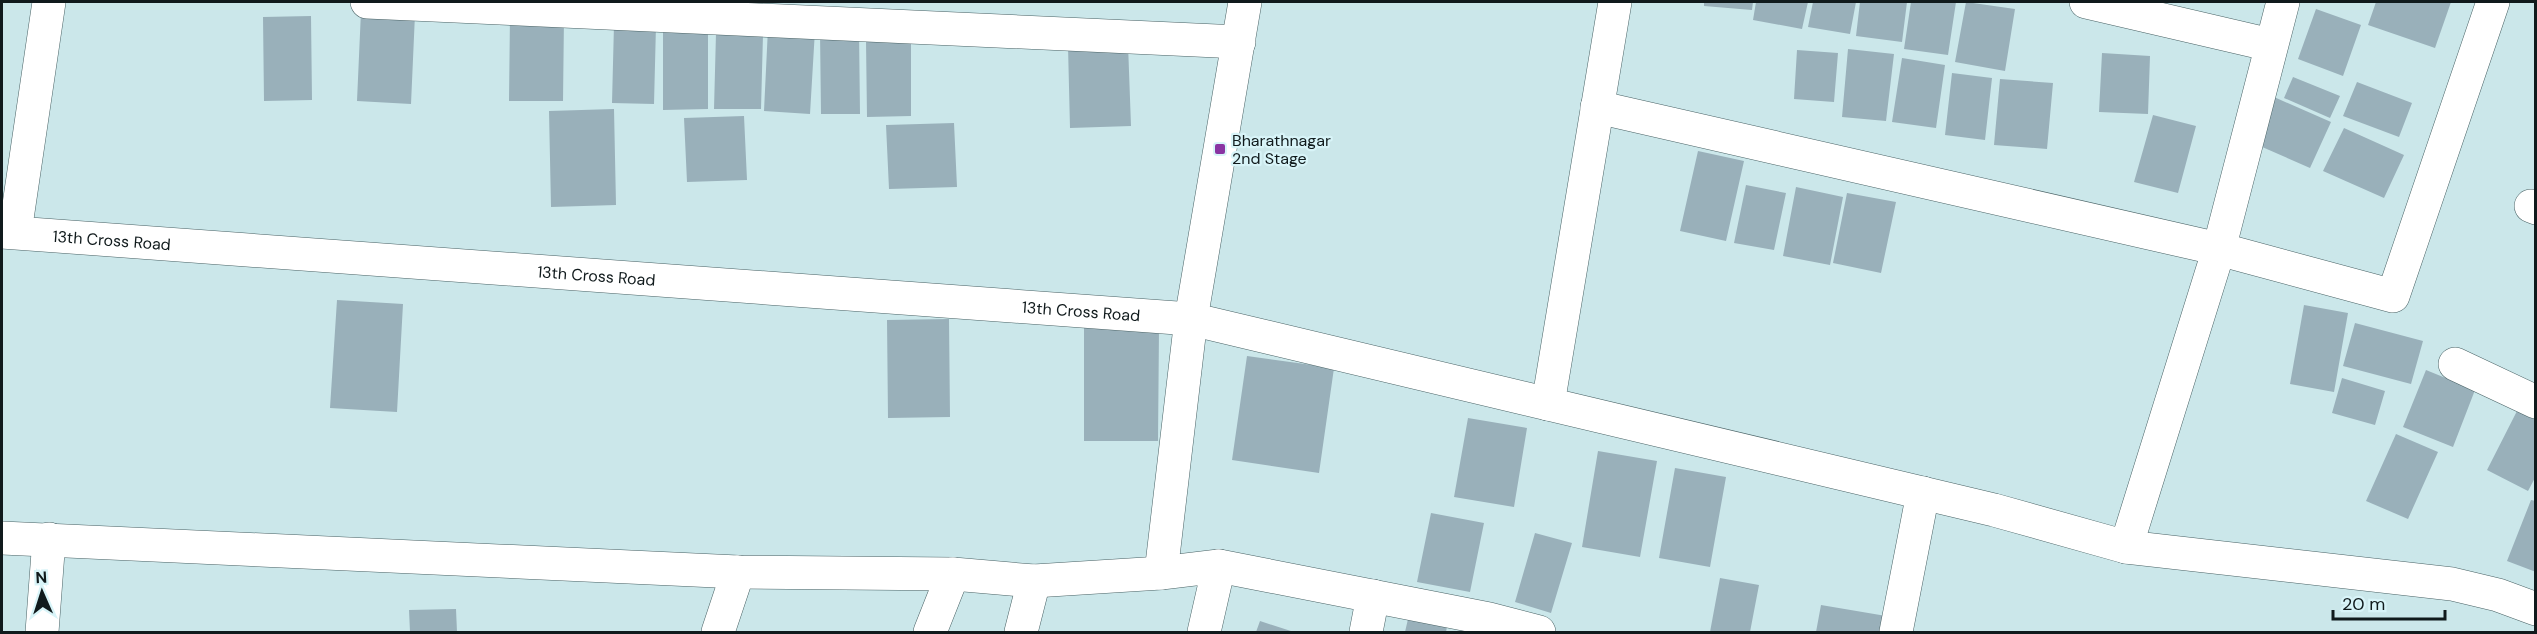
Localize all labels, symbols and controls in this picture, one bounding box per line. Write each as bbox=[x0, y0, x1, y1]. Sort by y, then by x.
place label: Bharathnagar 2nd Stage bbox=[1232, 130, 1331, 169]
marker: Bharathnagar 2nd Stage bbox=[1213, 142, 1227, 156]
street label: 13th Cross Road bbox=[52, 225, 172, 255]
street label: 13th Cross Road bbox=[537, 261, 656, 290]
street label: 13th Cross Road bbox=[1021, 296, 1141, 326]
north arrow bbox=[12, 562, 72, 622]
text: N bbox=[35, 567, 48, 588]
scale bar bbox=[2333, 583, 2446, 621]
text: 20 m bbox=[2342, 592, 2385, 616]

